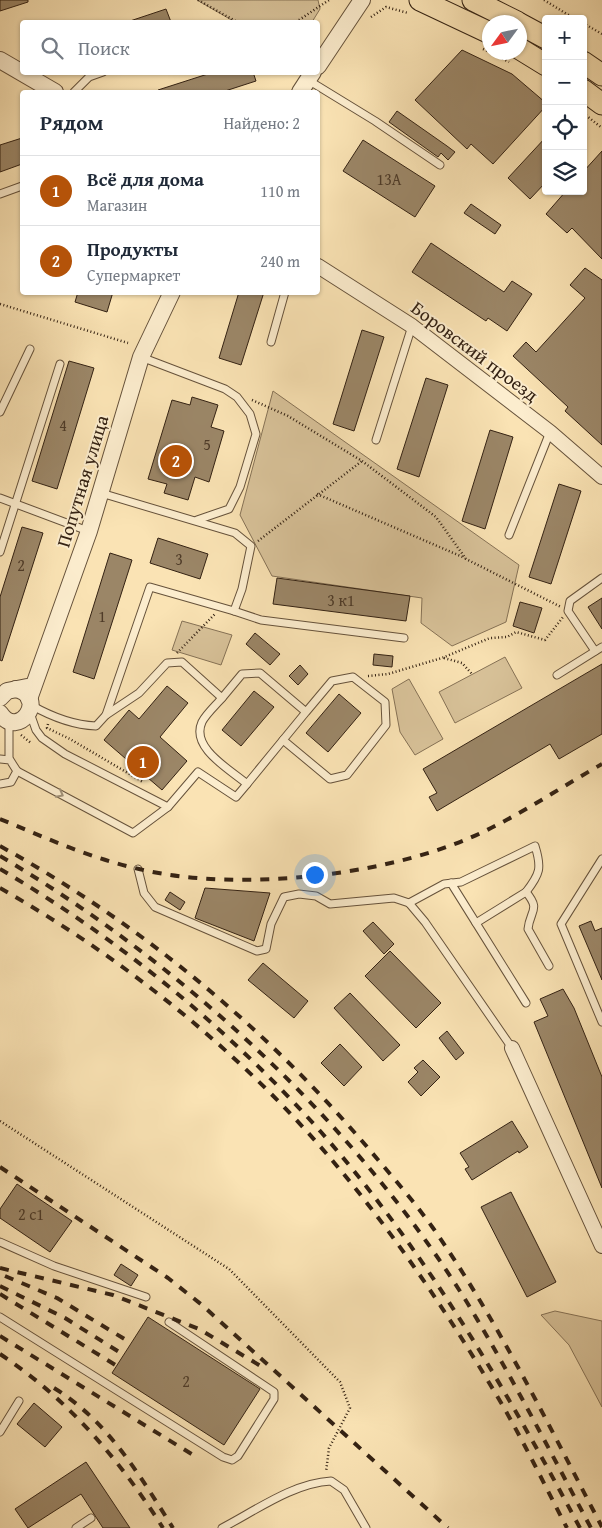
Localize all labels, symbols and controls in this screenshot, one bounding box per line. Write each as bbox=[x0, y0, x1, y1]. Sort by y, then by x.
north arrow bbox=[482, 15, 527, 60]
map controls bbox=[542, 15, 587, 195]
button: + bbox=[542, 15, 587, 60]
search box bbox=[20, 20, 320, 75]
icon: search bbox=[38, 34, 66, 62]
text: Поиск bbox=[78, 34, 130, 62]
button: − bbox=[542, 60, 587, 105]
button: locate bbox=[542, 105, 587, 150]
text: Рядом bbox=[40, 107, 103, 138]
text: Найдено: 2 bbox=[223, 111, 300, 135]
button: layers bbox=[542, 150, 587, 195]
text: Всё для дома bbox=[87, 165, 204, 193]
house number: 13А bbox=[376, 167, 402, 191]
text: 1 bbox=[52, 179, 60, 203]
text: 110 m bbox=[260, 179, 300, 203]
text: Магазин bbox=[87, 193, 147, 217]
text: Продукты bbox=[87, 235, 178, 263]
text: 2 bbox=[52, 249, 60, 273]
text: 240 m bbox=[260, 249, 300, 273]
text: Супермаркет bbox=[87, 263, 180, 287]
street label: Боровский проезд bbox=[405, 294, 545, 408]
street label: Попутная улица bbox=[49, 412, 115, 550]
house number: 4 bbox=[59, 413, 67, 437]
house number: 5 bbox=[203, 432, 211, 456]
pin: 2 bbox=[160, 442, 192, 480]
house number: 3 bbox=[175, 547, 183, 571]
house number: 2 bbox=[17, 553, 25, 577]
house number: 3 к1 bbox=[327, 588, 355, 612]
house number: 1 bbox=[98, 604, 106, 628]
pin: 1 bbox=[127, 743, 159, 781]
one-way arrow bbox=[55, 788, 64, 798]
your location bbox=[302, 862, 328, 888]
house number: 2 с1 bbox=[18, 1202, 44, 1226]
house number: 2 bbox=[182, 1369, 190, 1393]

